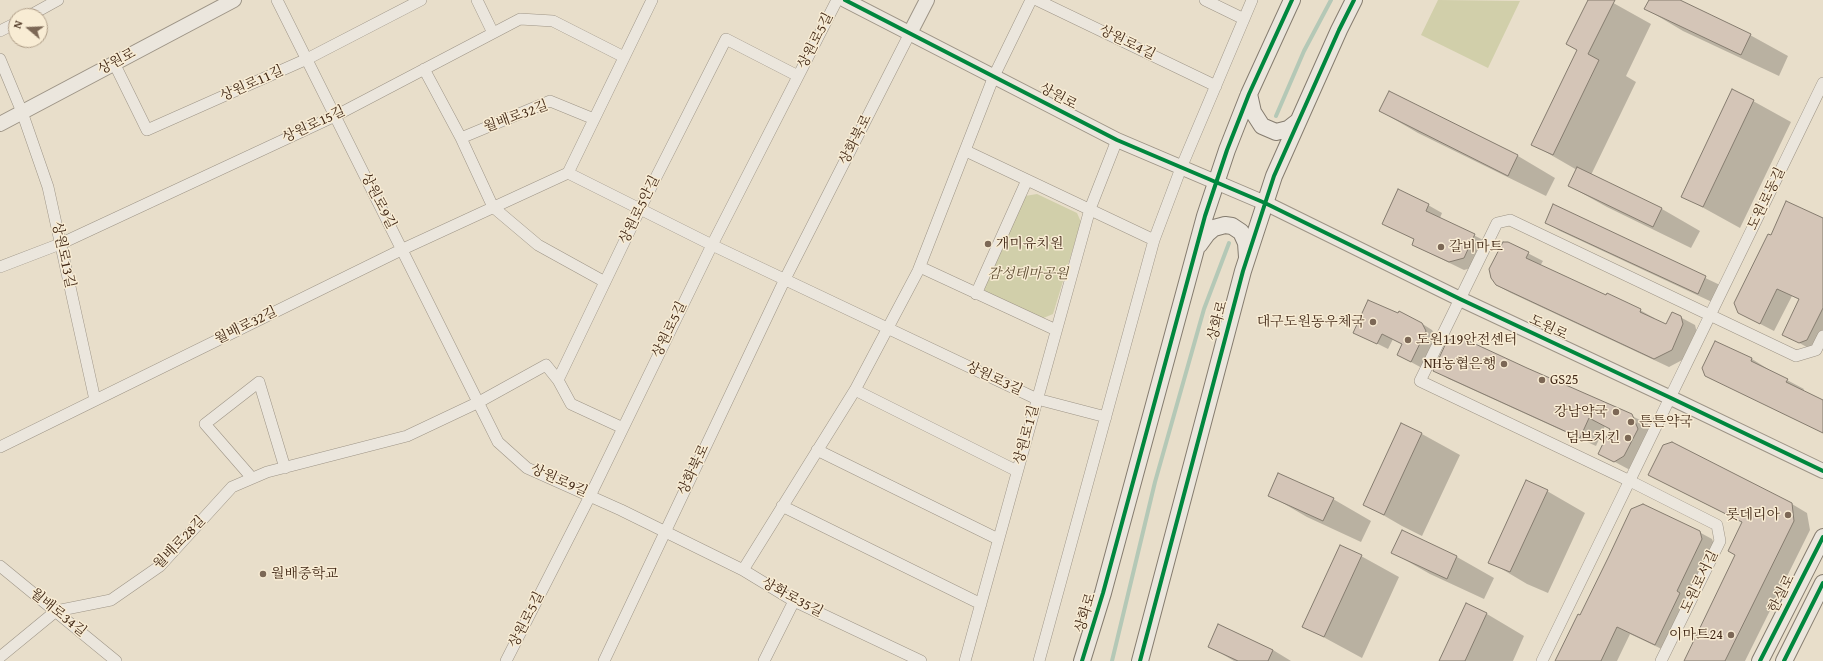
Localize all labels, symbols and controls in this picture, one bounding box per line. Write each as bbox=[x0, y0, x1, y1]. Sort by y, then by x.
north arrow bbox=[8, 8, 48, 48]
street label: 상원로5길 bbox=[795, 10, 837, 72]
text: N bbox=[9, 18, 26, 31]
street label: 상원로4길 bbox=[1096, 22, 1158, 64]
street label: 상원로 bbox=[95, 45, 139, 79]
street label: 상원로11길 bbox=[218, 63, 286, 105]
street label: 상원로 bbox=[1036, 80, 1080, 114]
street label: 월배로32길 bbox=[481, 98, 551, 136]
street label: 상원로15길 bbox=[280, 103, 348, 147]
street label: 상화북로 bbox=[836, 112, 876, 168]
street label: 도원로동길 bbox=[1745, 165, 1789, 233]
street label: 상원로9길 bbox=[357, 170, 399, 232]
street label: 상원로5안길 bbox=[616, 173, 664, 247]
street label: 상원로13길 bbox=[48, 220, 78, 290]
place label: 개미유치원 bbox=[996, 236, 1064, 252]
marker: 개미유치원 bbox=[983, 239, 993, 249]
place label: 갈비마트 bbox=[1449, 239, 1503, 255]
marker: 갈비마트 bbox=[1436, 242, 1446, 252]
park label: 감성테마공원 bbox=[987, 266, 1069, 282]
street label: 상원로5길 bbox=[649, 299, 691, 361]
street label: 상화로 bbox=[1205, 299, 1231, 343]
street label: 월배로32길 bbox=[212, 304, 280, 348]
street label: 도원로 bbox=[1526, 312, 1570, 344]
place label: 대구도원동우체국 bbox=[1257, 314, 1365, 330]
marker: 대구도원동우체국 bbox=[1368, 317, 1378, 327]
place label: 도원119안전센터 bbox=[1416, 332, 1517, 348]
marker: 도원119안전센터 bbox=[1403, 335, 1413, 345]
place label: NH농협은행 bbox=[1423, 356, 1496, 372]
street label: 상원로3길 bbox=[963, 359, 1025, 399]
marker: NH농협은행 bbox=[1499, 359, 1509, 369]
place label: GS25 bbox=[1550, 372, 1579, 388]
marker: GS25 bbox=[1537, 375, 1547, 385]
street label: 상원로1길 bbox=[1011, 403, 1043, 467]
place label: 강남약국 bbox=[1554, 404, 1608, 420]
marker: 강남약국 bbox=[1611, 407, 1621, 417]
place label: 튼튼약국 bbox=[1639, 414, 1693, 430]
marker: 튼튼약국 bbox=[1626, 417, 1636, 427]
place label: 덤브치킨 bbox=[1566, 430, 1620, 446]
marker: 덤브치킨 bbox=[1623, 433, 1633, 443]
street label: 상화북로 bbox=[675, 442, 713, 498]
street label: 상원로9길 bbox=[528, 461, 590, 501]
place label: 롯데리아 bbox=[1726, 507, 1780, 523]
marker: 롯데리아 bbox=[1783, 510, 1793, 520]
street label: 월배로28길 bbox=[150, 513, 210, 573]
street label: 도원로서길 bbox=[1678, 548, 1722, 616]
place label: 월배중학교 bbox=[271, 566, 339, 582]
marker: 월배중학교 bbox=[258, 569, 268, 579]
street label: 한실로 bbox=[1765, 572, 1799, 616]
street label: 상화로35길 bbox=[758, 575, 826, 621]
street label: 월배로34길 bbox=[26, 585, 90, 641]
street label: 상원로5길 bbox=[506, 589, 548, 651]
street label: 상화로 bbox=[1072, 591, 1100, 635]
place label: 이마트24 bbox=[1669, 627, 1723, 643]
marker: 이마트24 bbox=[1726, 630, 1736, 640]

